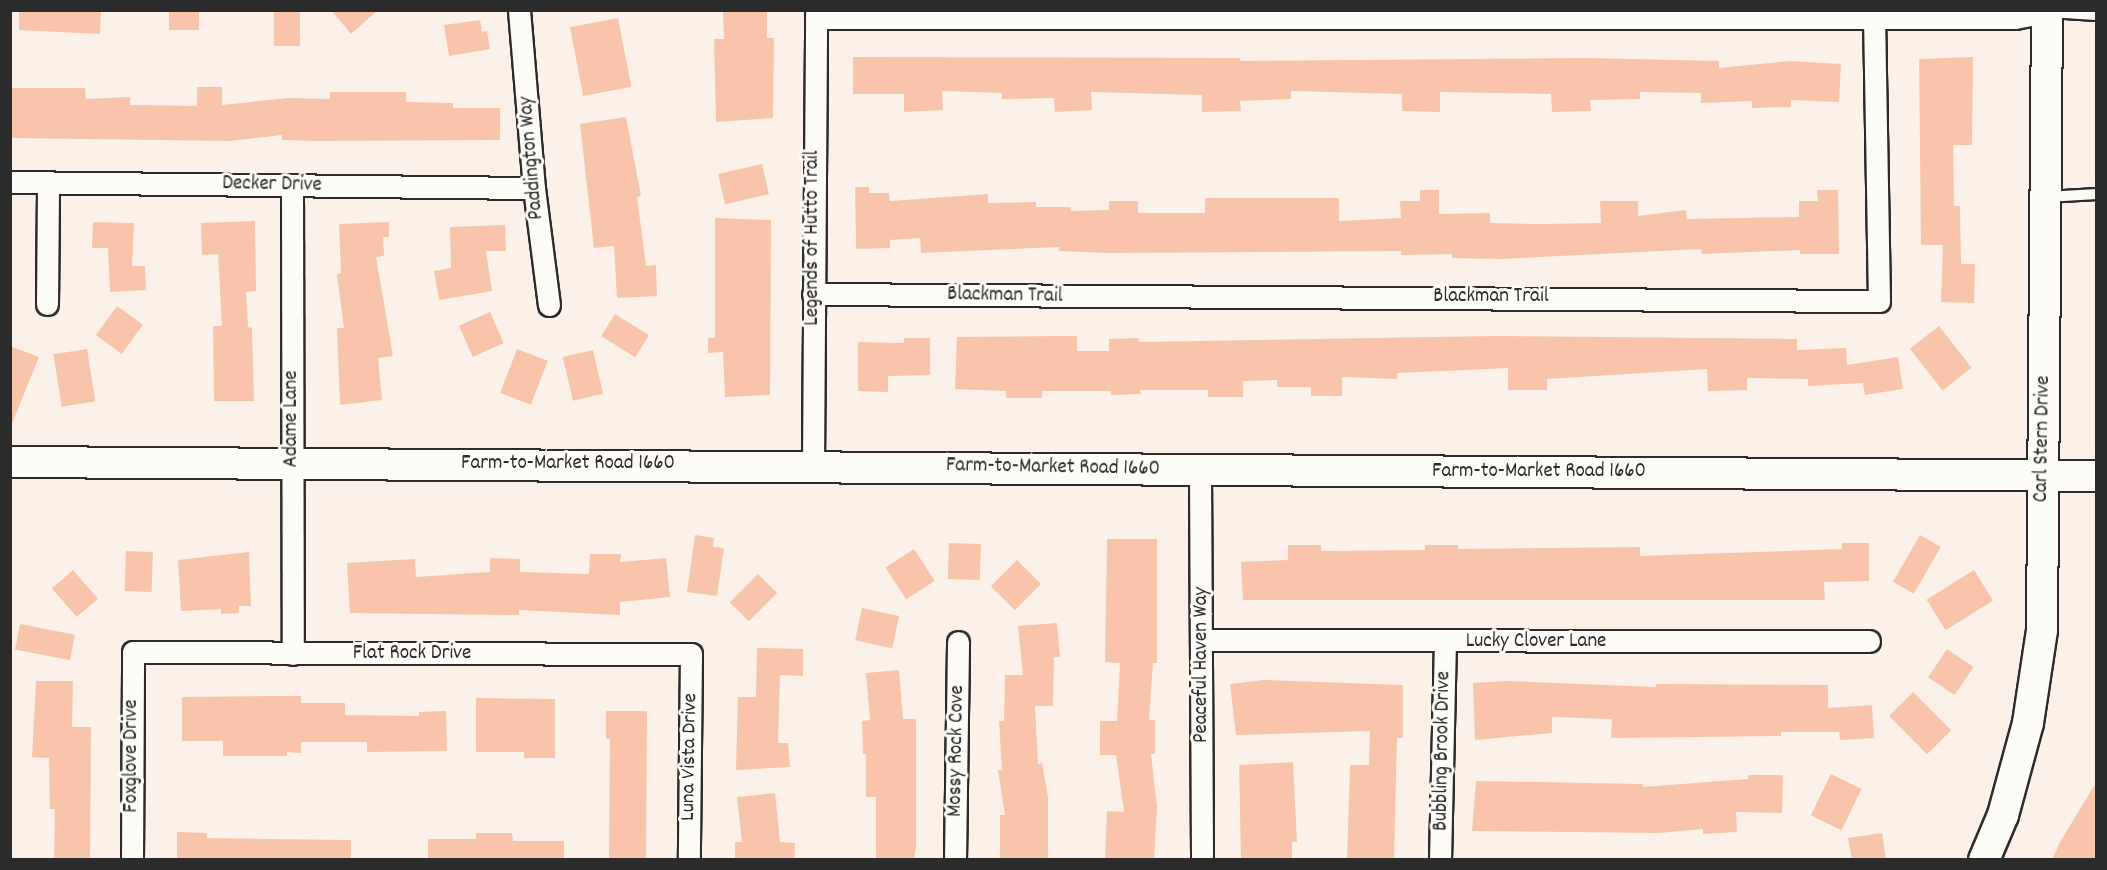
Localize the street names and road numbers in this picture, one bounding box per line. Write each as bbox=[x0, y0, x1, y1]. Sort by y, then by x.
street label: Paddington Way bbox=[514, 95, 550, 221]
street label: Legends of Hutto Trail bbox=[800, 150, 826, 326]
street label: Decker Drive bbox=[222, 172, 322, 198]
street label: Blackman Trail bbox=[947, 282, 1063, 310]
street label: Blackman Trail bbox=[1433, 284, 1549, 310]
street label: Adame Lane bbox=[279, 370, 305, 468]
street label: Carl Stern Drive bbox=[2029, 375, 2057, 503]
street label: Farm-to-Market Road 1660 bbox=[461, 451, 675, 477]
street label: Farm-to-Market Road 1660 bbox=[946, 454, 1160, 482]
street label: Farm-to-Market Road 1660 bbox=[1432, 459, 1646, 485]
street label: Peaceful Haven Way bbox=[1189, 587, 1215, 743]
street label: Lucky Clover Lane bbox=[1466, 629, 1606, 655]
street label: Flat Rock Drive bbox=[353, 641, 471, 667]
street label: Bubbling Brook Drive bbox=[1429, 671, 1457, 831]
street label: Mossy Rock Cove bbox=[943, 685, 971, 817]
street label: Luna Vista Drive bbox=[676, 693, 704, 821]
street label: Foxglove Drive bbox=[119, 699, 145, 813]

